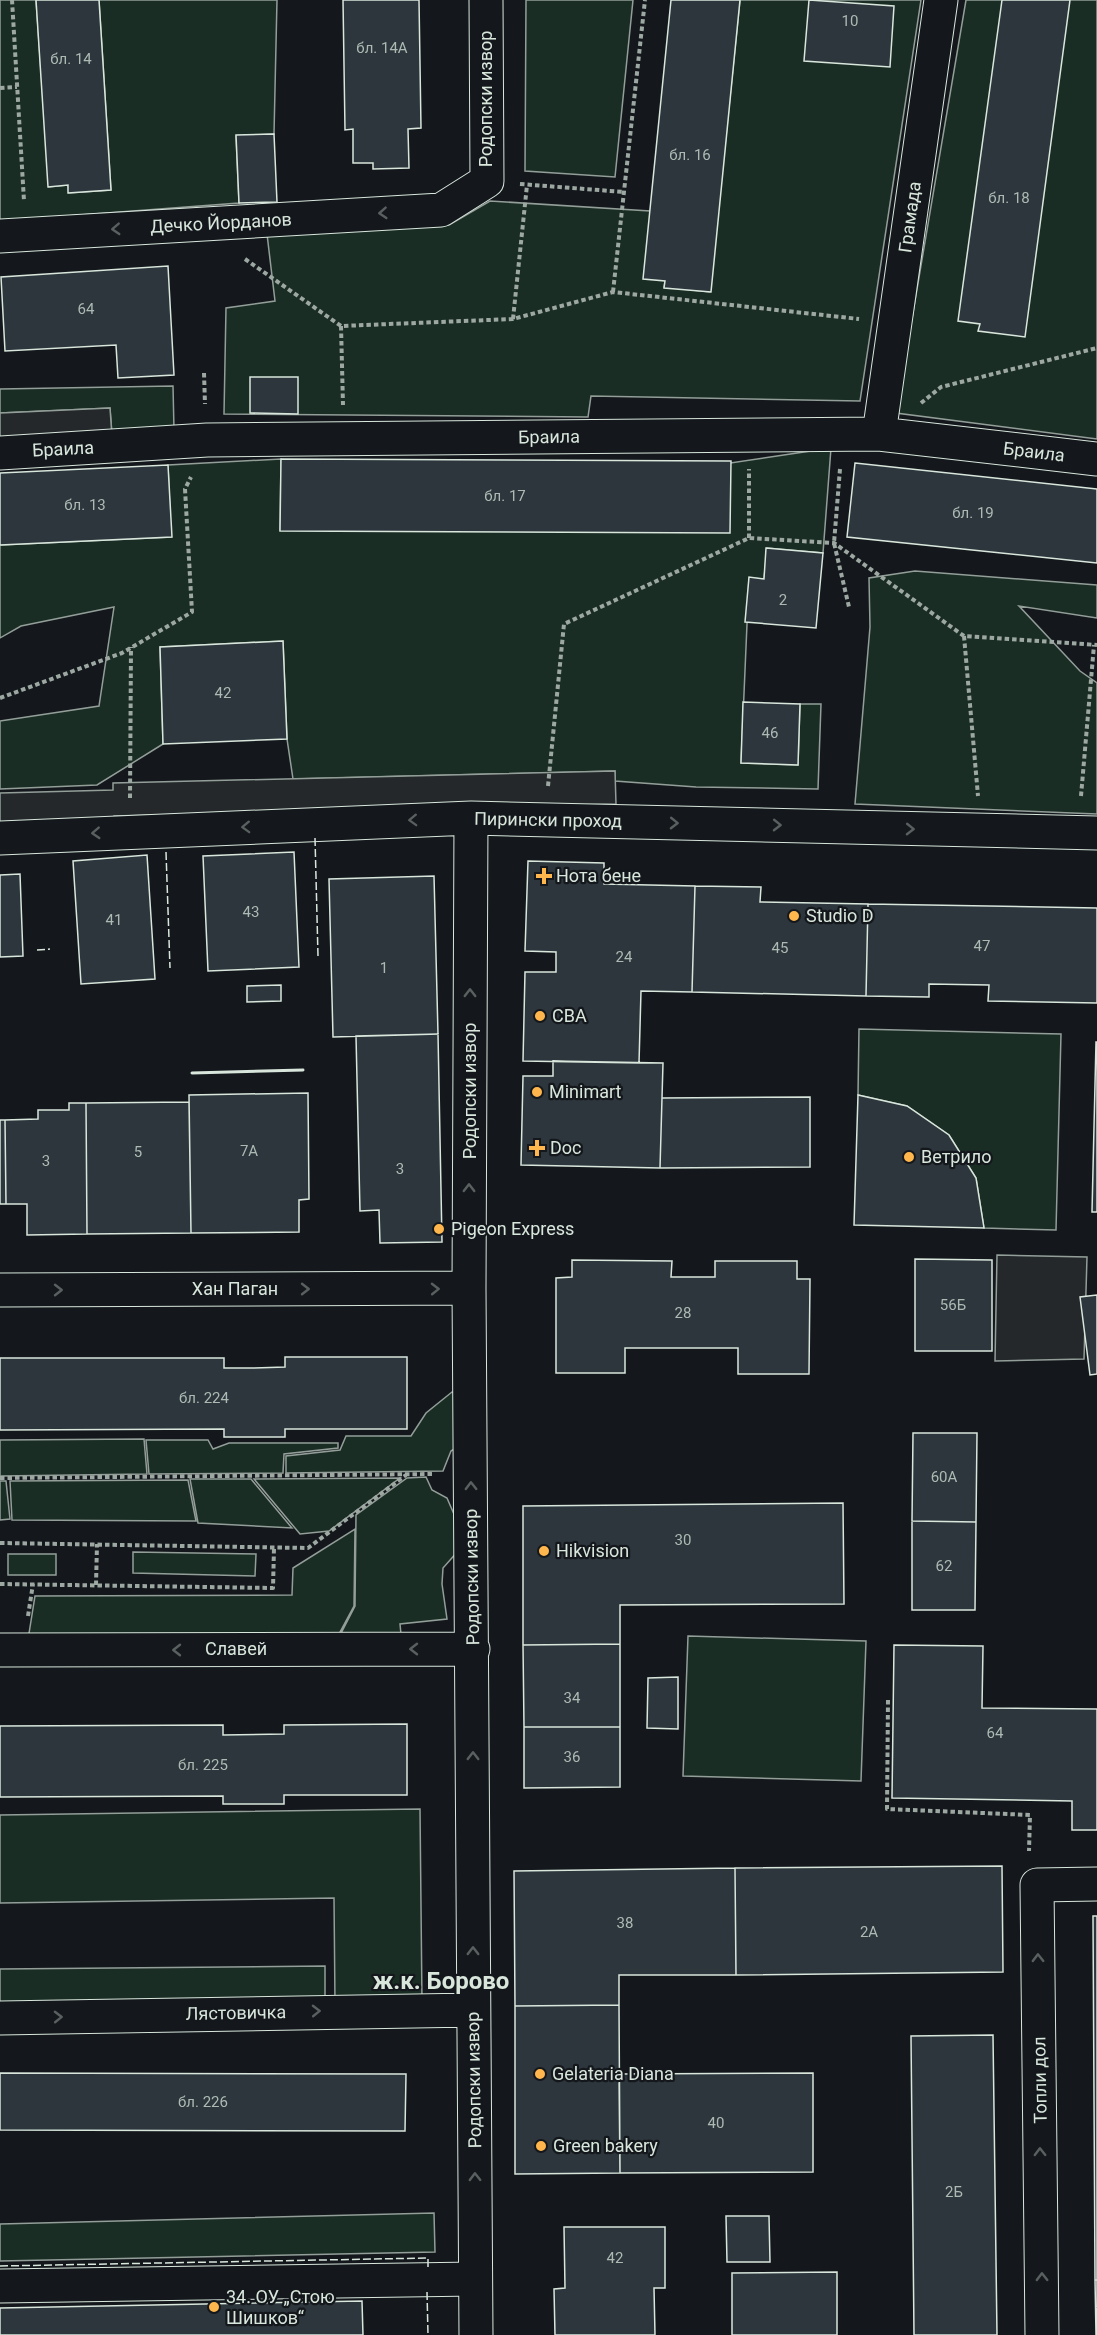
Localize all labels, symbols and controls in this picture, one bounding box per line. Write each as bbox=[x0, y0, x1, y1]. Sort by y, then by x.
house number: 10 bbox=[842, 12, 858, 30]
street label: Родопски извор bbox=[475, 31, 496, 167]
house number: бл. 14А bbox=[356, 39, 408, 57]
house number: бл. 14 bbox=[50, 50, 92, 68]
house number: бл. 16 bbox=[669, 146, 711, 164]
street label: Грамада bbox=[894, 180, 925, 254]
house number: бл. 18 bbox=[988, 189, 1030, 207]
one-way arrow bbox=[379, 207, 388, 220]
street label: Дечко Йорданов bbox=[150, 208, 292, 237]
one-way arrow bbox=[112, 223, 121, 236]
house number: 64 bbox=[78, 300, 95, 318]
street label: Браила bbox=[518, 425, 580, 448]
street label: Браила bbox=[32, 436, 94, 461]
street label: Браила bbox=[1002, 437, 1066, 466]
house number: бл. 17 bbox=[484, 487, 526, 505]
house number: бл. 13 bbox=[64, 496, 106, 514]
house number: бл. 19 bbox=[952, 504, 994, 522]
house number: 2 bbox=[779, 591, 787, 609]
house number: 42 bbox=[215, 684, 231, 702]
house number: 46 bbox=[762, 724, 778, 742]
street label: Пирински проход bbox=[474, 808, 622, 831]
one-way arrow bbox=[408, 814, 417, 827]
one-way arrow bbox=[669, 817, 678, 829]
one-way arrow bbox=[772, 819, 781, 832]
one-way arrow bbox=[242, 821, 251, 834]
one-way arrow bbox=[906, 822, 915, 835]
one-way arrow bbox=[91, 827, 100, 840]
place label: Нота бене bbox=[556, 865, 641, 886]
marker: Нота бене bbox=[537, 869, 551, 883]
house number: 43 bbox=[243, 903, 259, 921]
place label: Studio D bbox=[806, 905, 874, 926]
marker: Studio D bbox=[787, 909, 801, 923]
house number: 41 bbox=[106, 911, 122, 929]
house number: 47 bbox=[974, 937, 990, 955]
house number: 45 bbox=[772, 939, 788, 957]
house number: 24 bbox=[616, 948, 633, 966]
house number: 1 bbox=[380, 959, 388, 977]
one-way arrow bbox=[464, 988, 476, 997]
place label: CBA bbox=[552, 1005, 587, 1026]
marker: CBA bbox=[533, 1009, 547, 1023]
street label: Родопски извор bbox=[459, 1023, 480, 1159]
place label: Minimart bbox=[549, 1081, 622, 1102]
marker: Minimart bbox=[530, 1085, 544, 1099]
place label: Doc bbox=[550, 1137, 582, 1158]
marker: Doc bbox=[528, 1139, 546, 1157]
house number: 7А bbox=[240, 1142, 258, 1160]
house number: 5 bbox=[134, 1143, 142, 1161]
place label: Ветрило bbox=[921, 1146, 992, 1167]
marker: Ветрило bbox=[902, 1150, 916, 1164]
house number: 3 bbox=[42, 1152, 50, 1170]
house number: 3 bbox=[396, 1160, 404, 1178]
one-way arrow bbox=[463, 1183, 475, 1192]
place label: Pigeon Express bbox=[451, 1218, 574, 1239]
marker: Pigeon Express bbox=[432, 1222, 446, 1236]
street label: Хан Паган bbox=[192, 1278, 278, 1299]
one-way arrow bbox=[301, 1283, 310, 1295]
one-way arrow bbox=[431, 1283, 440, 1295]
one-way arrow bbox=[54, 1284, 63, 1296]
house number: 56Б bbox=[940, 1296, 966, 1314]
house number: 28 bbox=[675, 1304, 691, 1322]
house number: бл. 224 bbox=[179, 1389, 230, 1407]
house number: 60А bbox=[931, 1468, 958, 1486]
one-way arrow bbox=[465, 1481, 477, 1490]
street label: Родопски извор bbox=[460, 1509, 483, 1645]
house number: 30 bbox=[675, 1531, 691, 1549]
place label: Hikvision bbox=[556, 1540, 629, 1561]
marker: Hikvision bbox=[537, 1544, 551, 1558]
house number: 62 bbox=[936, 1557, 952, 1575]
street label: Славей bbox=[205, 1638, 267, 1659]
one-way arrow bbox=[410, 1643, 419, 1655]
one-way arrow bbox=[173, 1644, 182, 1656]
house number: 34 bbox=[564, 1689, 581, 1707]
house number: 64 bbox=[987, 1724, 1004, 1742]
house number: 36 bbox=[564, 1748, 580, 1766]
one-way arrow bbox=[467, 1752, 479, 1761]
house number: бл. 225 bbox=[178, 1756, 228, 1774]
house number: 38 bbox=[617, 1914, 633, 1932]
house number: 2А bbox=[860, 1923, 878, 1941]
one-way arrow bbox=[467, 1947, 479, 1956]
one-way arrow bbox=[1032, 1954, 1044, 1963]
district label: ж.к. Борово bbox=[373, 1967, 509, 1995]
street label: Лястовичка bbox=[186, 2001, 286, 2024]
one-way arrow bbox=[312, 2005, 321, 2018]
one-way arrow bbox=[54, 2011, 63, 2023]
street label: Родопски извор bbox=[462, 2012, 485, 2148]
street label: Топли дол bbox=[1028, 2036, 1051, 2124]
place label: Gelateria Diana bbox=[552, 2063, 674, 2084]
marker: Gelateria Diana bbox=[533, 2067, 547, 2081]
house number: бл. 226 bbox=[178, 2093, 228, 2111]
house number: 40 bbox=[708, 2114, 724, 2132]
place label: Green bakery bbox=[553, 2135, 658, 2156]
marker: Green bakery bbox=[534, 2139, 548, 2153]
one-way arrow bbox=[1034, 2147, 1046, 2156]
one-way arrow bbox=[469, 2172, 481, 2181]
house number: 2Б bbox=[945, 2183, 963, 2201]
house number: 42 bbox=[607, 2249, 623, 2267]
one-way arrow bbox=[1035, 2272, 1048, 2281]
place label: 34. ОУ „Стою Шишков“ bbox=[226, 2286, 335, 2328]
marker: 34. ОУ „Стою Шишков“ bbox=[207, 2300, 221, 2314]

